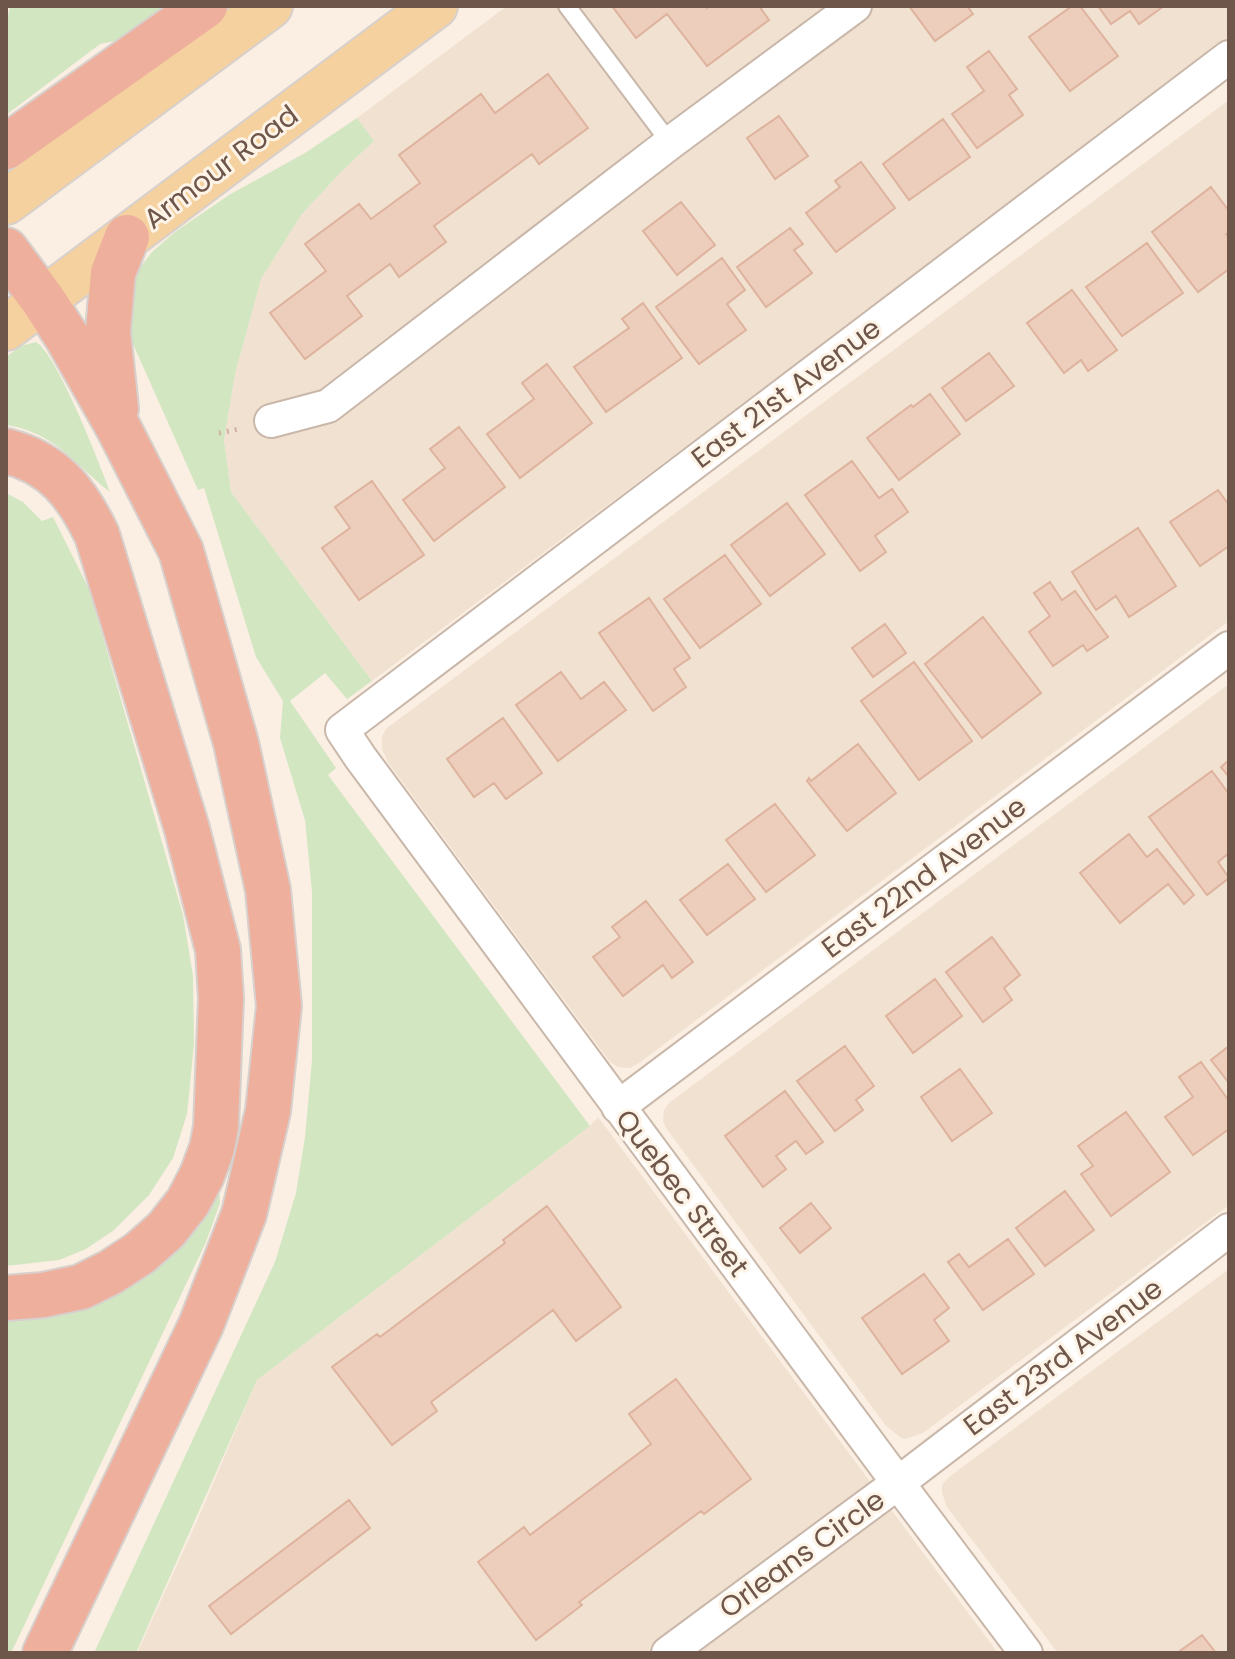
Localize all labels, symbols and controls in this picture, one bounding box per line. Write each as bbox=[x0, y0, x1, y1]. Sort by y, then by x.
street label: Armour Road bbox=[136, 96, 306, 238]
street label: East 21st Avenue bbox=[683, 309, 889, 477]
street label: East 22nd Avenue bbox=[814, 787, 1034, 967]
street label: Quebec Street bbox=[606, 1101, 758, 1285]
street label: East 23rd Avenue bbox=[955, 1269, 1171, 1445]
street label: Orleans Circle bbox=[711, 1481, 893, 1627]

